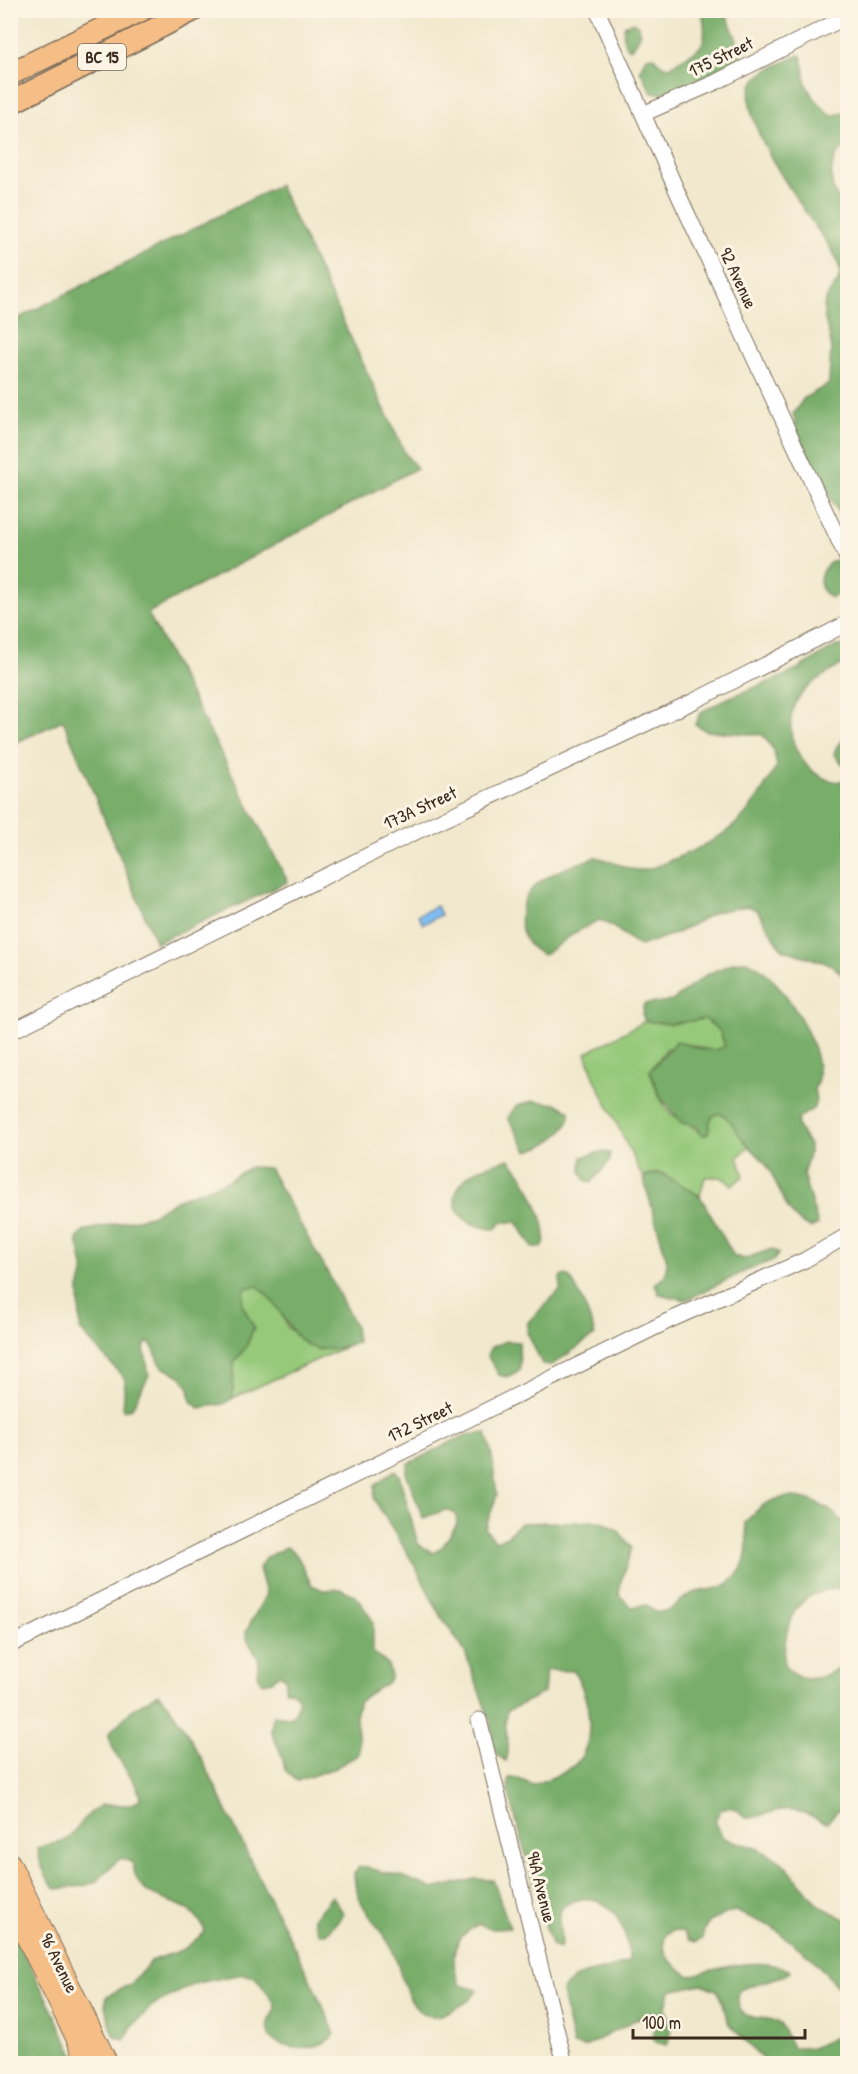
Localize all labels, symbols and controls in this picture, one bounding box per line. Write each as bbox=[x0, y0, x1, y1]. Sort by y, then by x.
street label: 175 Street bbox=[684, 30, 758, 83]
road number: BC 15 bbox=[78, 44, 126, 70]
street label: 92 Avenue bbox=[713, 243, 763, 312]
street label: 173A Street bbox=[379, 779, 461, 835]
street label: 172 Street bbox=[383, 1395, 457, 1448]
street label: 94A Avenue bbox=[521, 1849, 562, 1925]
street label: 96 Avenue bbox=[34, 1929, 85, 1997]
scale bar bbox=[633, 2002, 806, 2040]
text: 100 m bbox=[642, 2010, 681, 2035]

